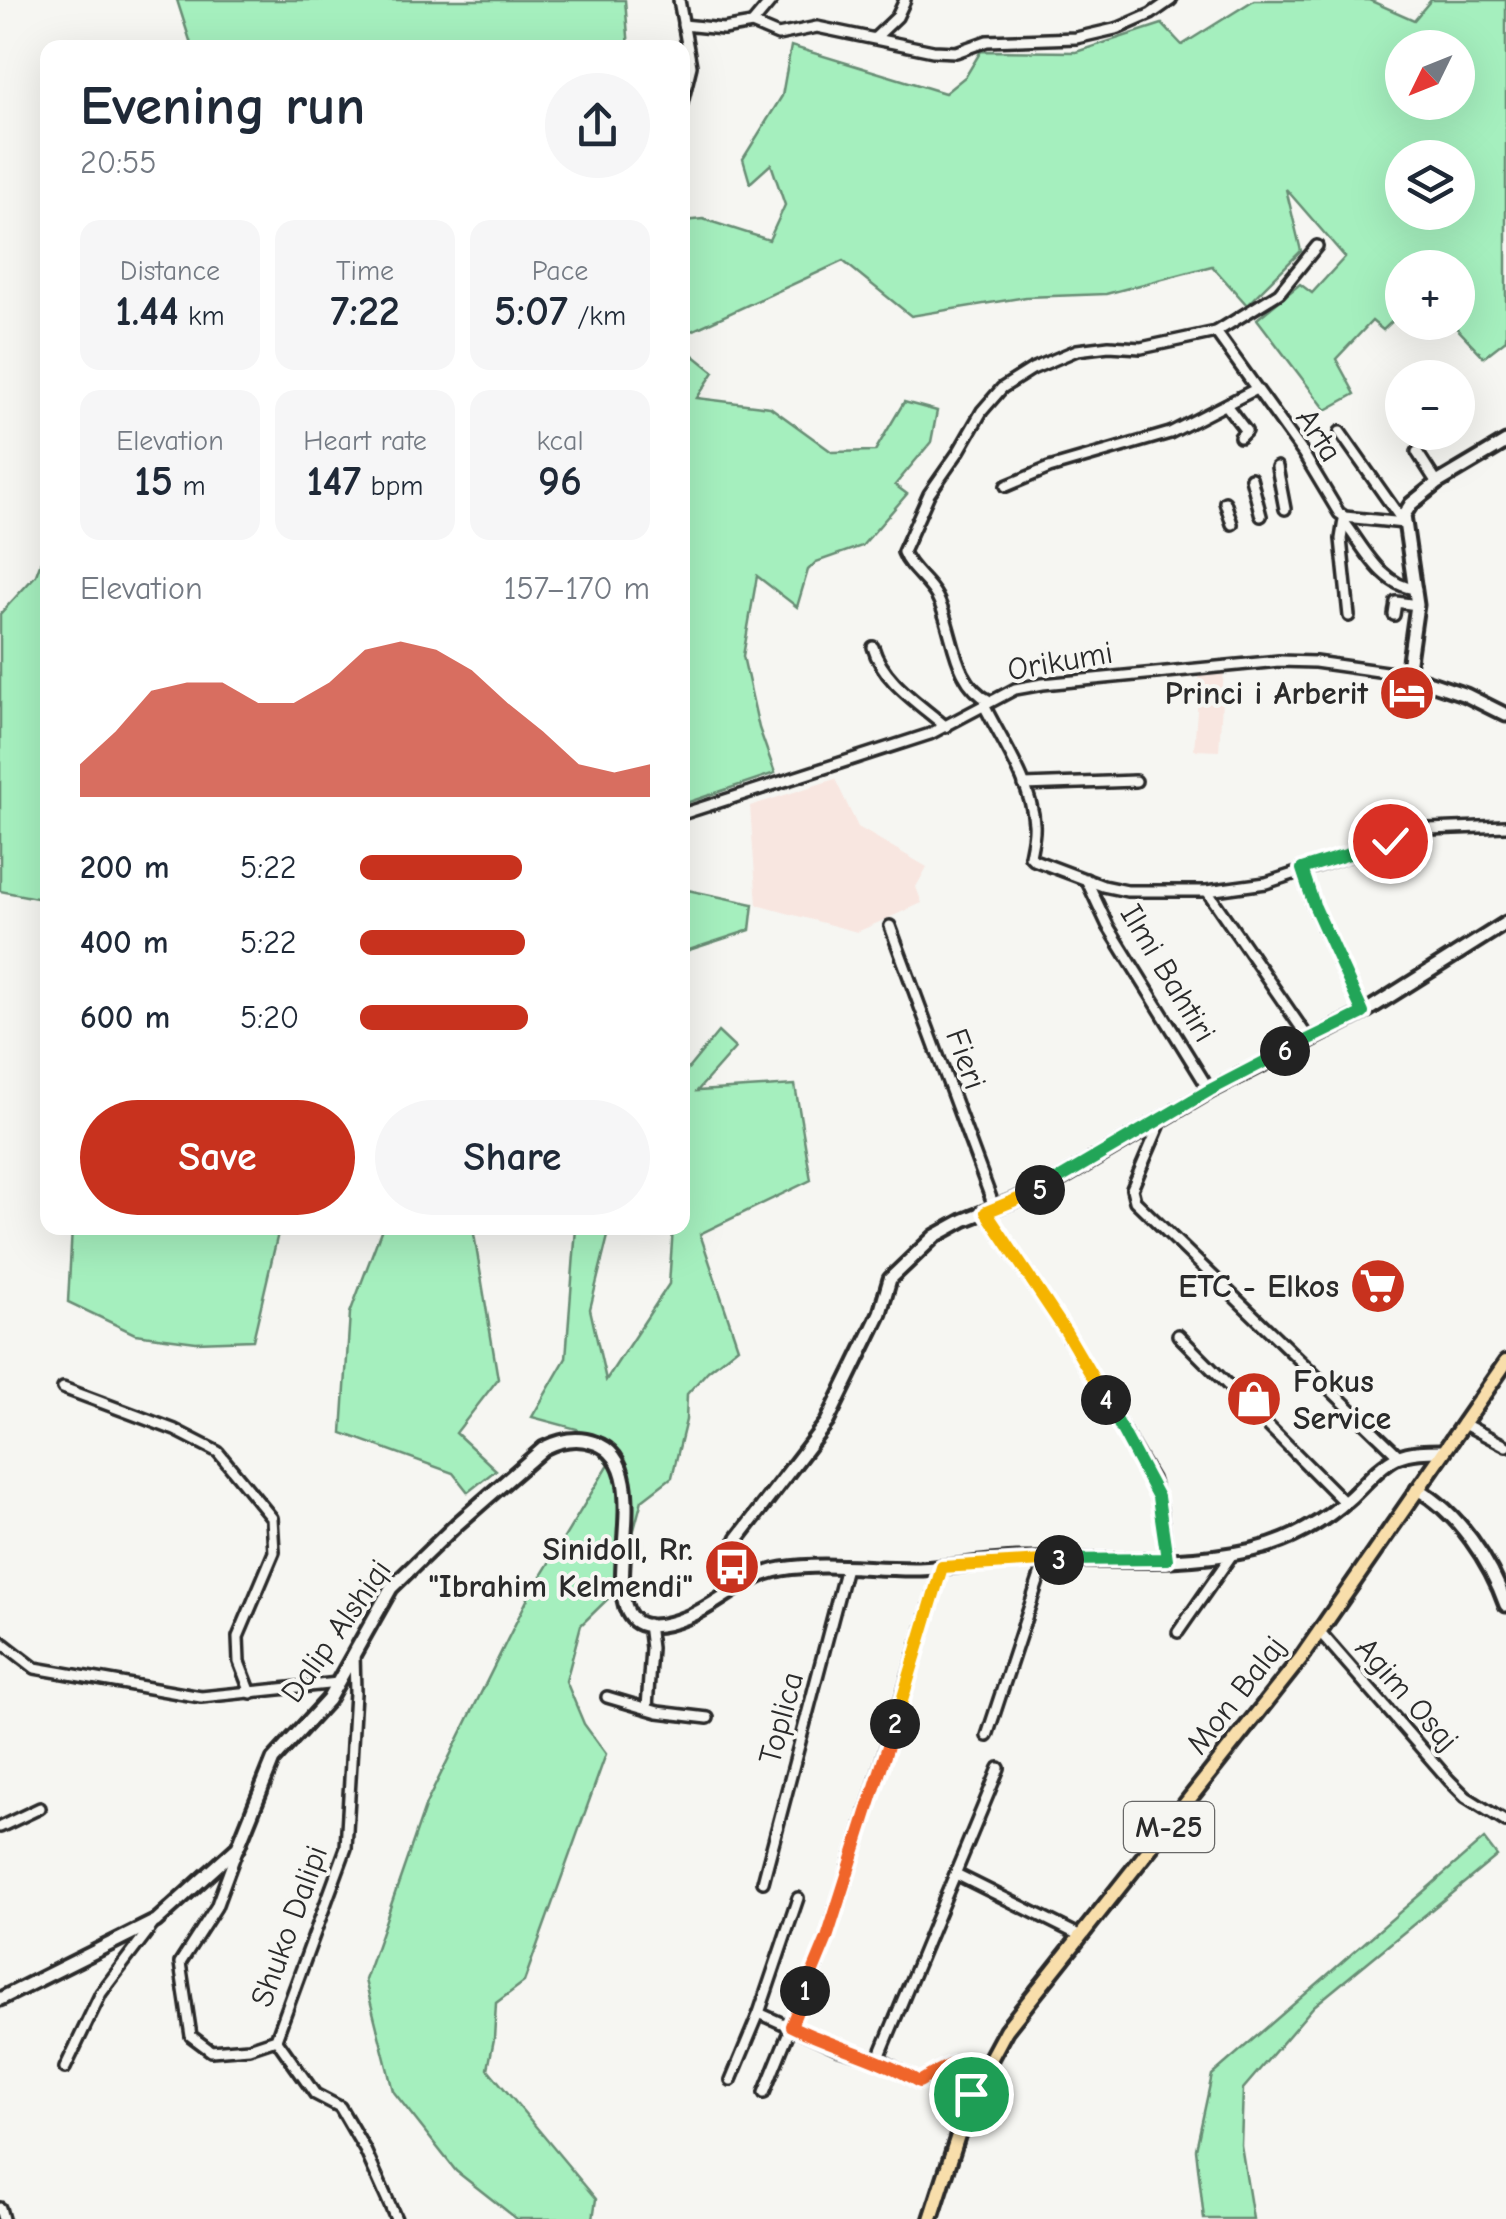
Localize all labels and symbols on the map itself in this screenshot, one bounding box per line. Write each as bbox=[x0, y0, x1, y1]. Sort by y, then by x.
north arrow bbox=[1385, 30, 1475, 120]
street label: Arta bbox=[1288, 401, 1350, 469]
street label: Orikumi bbox=[1005, 634, 1115, 688]
hotel icon: Princi i Arberit bbox=[1377, 663, 1437, 723]
place label: Princi i Arberit bbox=[1165, 675, 1368, 712]
pin bbox=[1348, 799, 1433, 884]
street label: Ilmi Bahtiri bbox=[1113, 898, 1223, 1048]
street label: Fieri bbox=[938, 1024, 994, 1094]
pin: 6 bbox=[1260, 1026, 1310, 1076]
pin: 5 bbox=[1015, 1165, 1065, 1215]
supermarket icon: ETC - Elkos bbox=[1348, 1256, 1408, 1316]
place label: ETC - Elkos bbox=[1178, 1268, 1339, 1305]
place label: Fokus Service bbox=[1293, 1363, 1391, 1437]
shop icon: Fokus Service bbox=[1224, 1369, 1284, 1429]
pin: 4 bbox=[1081, 1375, 1131, 1425]
place label: Sinidoll, Rr. "Ibrahim Kelmendi" bbox=[428, 1531, 693, 1605]
pin: 3 bbox=[1034, 1535, 1084, 1585]
bus stop icon: Sinidoll, Rr. "Ibrahim Kelmendi" bbox=[702, 1537, 762, 1597]
street label: Dalip Alshiqi bbox=[273, 1552, 399, 1710]
street label: Mon Balaj bbox=[1178, 1629, 1294, 1761]
street label: Agim Osaj bbox=[1348, 1630, 1466, 1758]
street label: Toplica bbox=[751, 1668, 811, 1768]
pin: 2 bbox=[870, 1699, 920, 1749]
road number: M-25 bbox=[1124, 1802, 1214, 1852]
street label: Shuko Dalipi bbox=[243, 1840, 335, 2012]
pin: 1 bbox=[780, 1966, 830, 2016]
pin bbox=[929, 2052, 1014, 2137]

